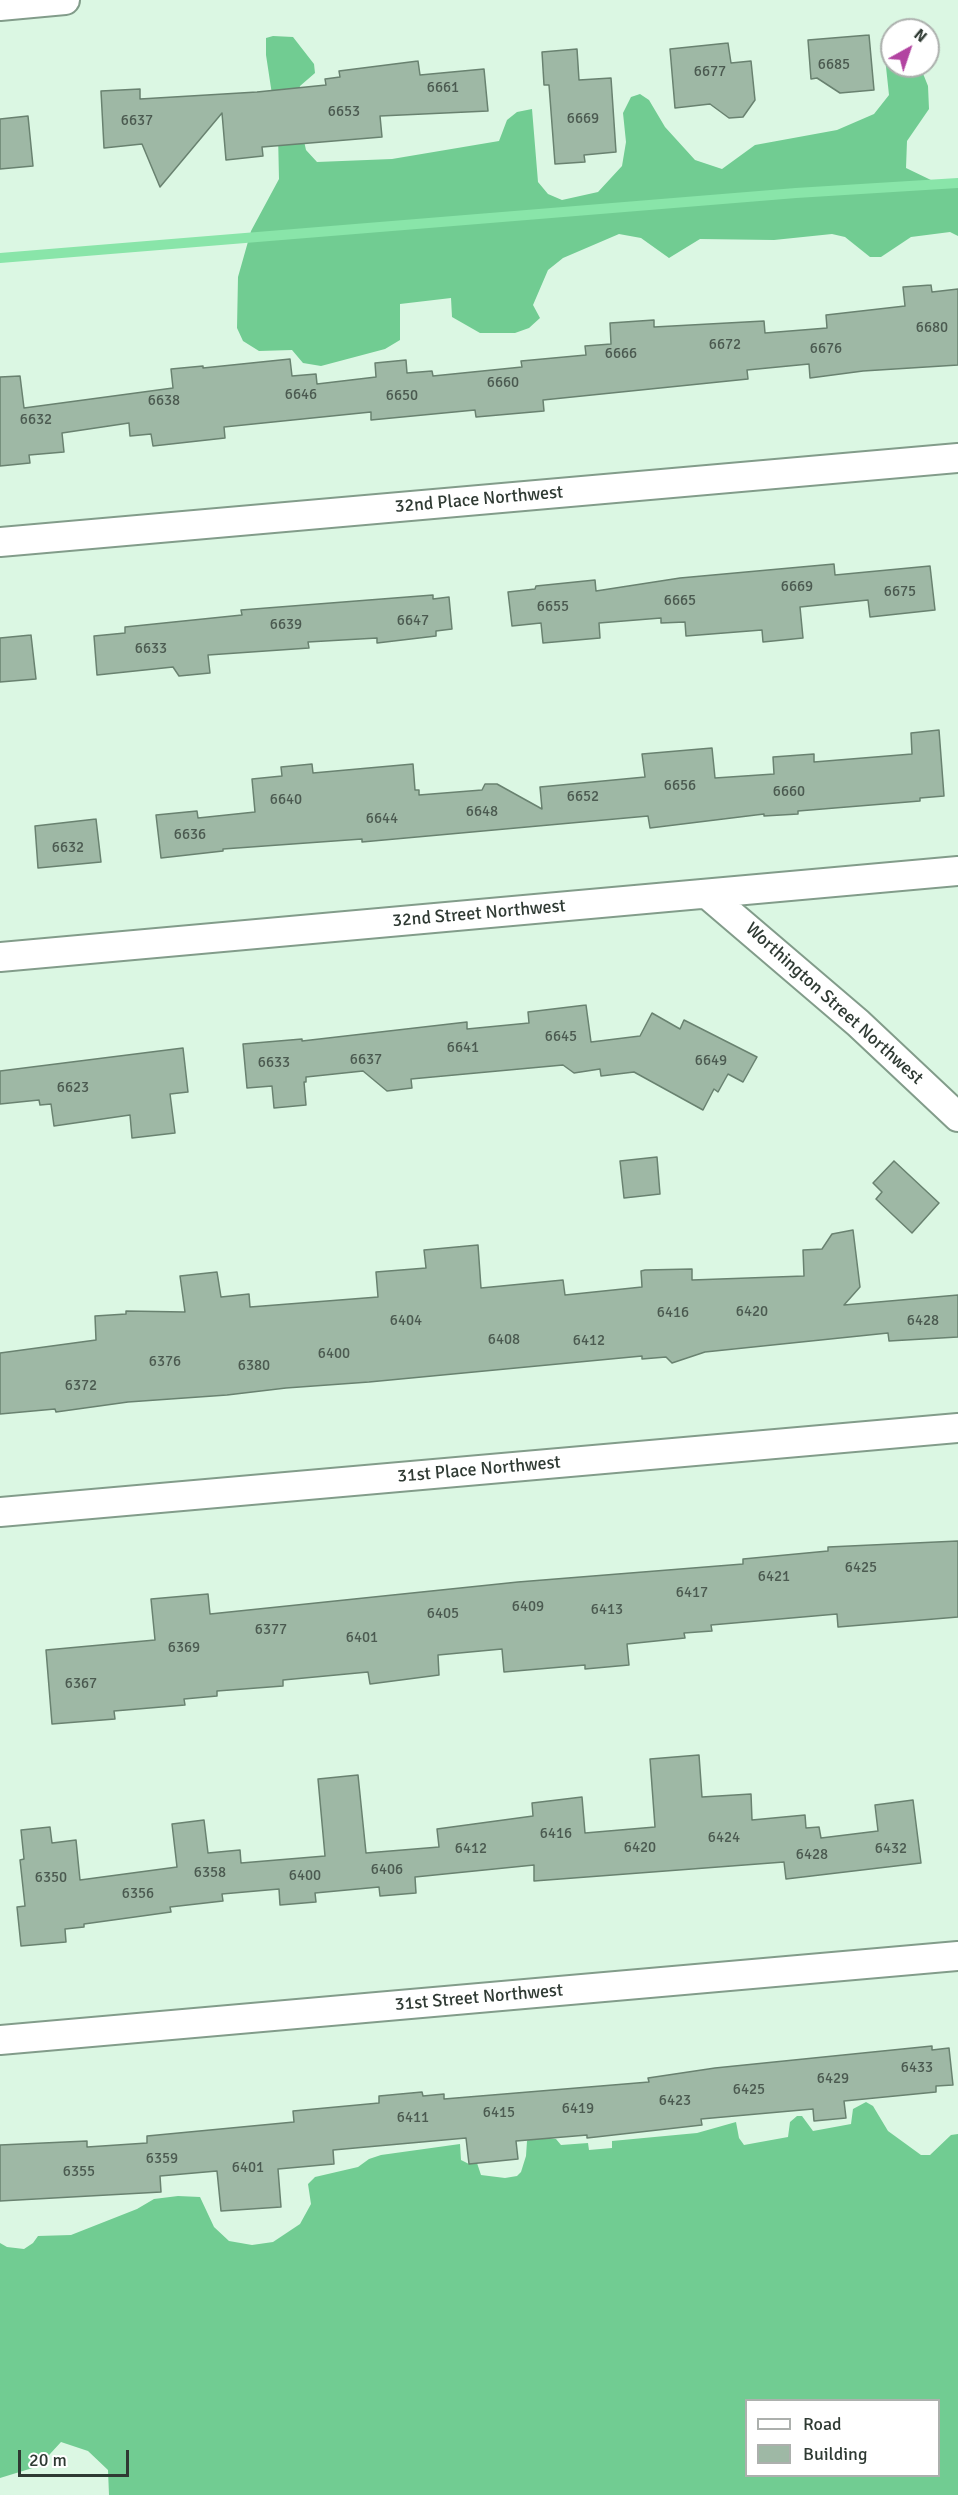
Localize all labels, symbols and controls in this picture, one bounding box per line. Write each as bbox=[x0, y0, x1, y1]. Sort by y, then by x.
north arrow bbox=[880, 18, 940, 78]
text: N bbox=[910, 24, 931, 47]
house number: 6685 bbox=[818, 56, 850, 74]
house number: 6677 bbox=[694, 63, 726, 81]
house number: 6661 bbox=[427, 79, 459, 97]
house number: 6653 bbox=[328, 103, 360, 121]
house number: 6669 bbox=[567, 110, 599, 128]
house number: 6637 bbox=[121, 112, 153, 130]
house number: 6680 bbox=[916, 319, 948, 337]
house number: 6672 bbox=[709, 336, 741, 354]
house number: 6676 bbox=[810, 340, 842, 358]
house number: 6666 bbox=[605, 345, 637, 363]
house number: 6660 bbox=[487, 374, 519, 392]
house number: 6646 bbox=[285, 386, 317, 404]
house number: 6650 bbox=[386, 387, 418, 405]
house number: 6638 bbox=[148, 392, 180, 410]
house number: 6632 bbox=[20, 411, 52, 429]
street label: 32nd Place Northwest bbox=[394, 482, 564, 518]
house number: 6669 bbox=[781, 578, 813, 596]
house number: 6675 bbox=[884, 583, 916, 601]
house number: 6665 bbox=[664, 592, 696, 610]
house number: 6655 bbox=[537, 598, 569, 616]
house number: 6647 bbox=[397, 612, 429, 630]
house number: 6639 bbox=[270, 616, 302, 634]
house number: 6633 bbox=[135, 640, 167, 658]
house number: 6656 bbox=[664, 777, 696, 795]
house number: 6660 bbox=[773, 783, 805, 801]
house number: 6652 bbox=[567, 788, 599, 806]
house number: 6640 bbox=[270, 791, 302, 809]
house number: 6648 bbox=[466, 803, 498, 821]
house number: 6644 bbox=[366, 810, 398, 828]
house number: 6636 bbox=[174, 826, 206, 844]
house number: 6632 bbox=[52, 839, 84, 857]
street label: 32nd Street Northwest bbox=[391, 896, 567, 932]
street label: Worthington Street Northwest bbox=[741, 918, 927, 1090]
house number: 6645 bbox=[545, 1028, 577, 1046]
house number: 6641 bbox=[447, 1039, 479, 1057]
house number: 6637 bbox=[350, 1051, 382, 1069]
house number: 6649 bbox=[695, 1052, 727, 1070]
house number: 6633 bbox=[258, 1054, 290, 1072]
house number: 6623 bbox=[57, 1079, 89, 1097]
house number: 6420 bbox=[736, 1303, 768, 1321]
house number: 6416 bbox=[657, 1304, 689, 1322]
house number: 6404 bbox=[390, 1312, 422, 1330]
house number: 6428 bbox=[907, 1312, 939, 1330]
house number: 6408 bbox=[488, 1331, 520, 1349]
house number: 6412 bbox=[573, 1332, 605, 1350]
house number: 6400 bbox=[318, 1345, 350, 1363]
house number: 6376 bbox=[149, 1353, 181, 1371]
house number: 6380 bbox=[238, 1357, 270, 1375]
house number: 6372 bbox=[65, 1377, 97, 1395]
street label: 31st Place Northwest bbox=[396, 1452, 562, 1488]
house number: 6425 bbox=[845, 1559, 877, 1577]
house number: 6421 bbox=[758, 1568, 790, 1586]
house number: 6417 bbox=[676, 1584, 708, 1602]
house number: 6409 bbox=[512, 1598, 544, 1616]
house number: 6413 bbox=[591, 1601, 623, 1619]
house number: 6405 bbox=[427, 1605, 459, 1623]
house number: 6377 bbox=[255, 1621, 287, 1639]
house number: 6401 bbox=[346, 1629, 378, 1647]
house number: 6369 bbox=[168, 1639, 200, 1657]
house number: 6367 bbox=[65, 1675, 97, 1693]
house number: 6416 bbox=[540, 1825, 572, 1843]
house number: 6424 bbox=[708, 1829, 740, 1847]
house number: 6420 bbox=[624, 1839, 656, 1857]
house number: 6412 bbox=[455, 1840, 487, 1858]
house number: 6432 bbox=[875, 1840, 907, 1858]
house number: 6428 bbox=[796, 1846, 828, 1864]
house number: 6406 bbox=[371, 1861, 403, 1879]
house number: 6358 bbox=[194, 1864, 226, 1882]
house number: 6400 bbox=[289, 1867, 321, 1885]
house number: 6350 bbox=[35, 1869, 67, 1887]
house number: 6356 bbox=[122, 1885, 154, 1903]
street label: 31st Street Northwest bbox=[394, 1980, 564, 2016]
house number: 6433 bbox=[901, 2059, 933, 2077]
house number: 6429 bbox=[817, 2070, 849, 2088]
house number: 6425 bbox=[733, 2081, 765, 2099]
house number: 6423 bbox=[659, 2092, 691, 2110]
house number: 6419 bbox=[562, 2100, 594, 2118]
house number: 6415 bbox=[483, 2104, 515, 2122]
house number: 6411 bbox=[397, 2109, 429, 2127]
house number: 6359 bbox=[146, 2150, 178, 2168]
house number: 6401 bbox=[232, 2159, 264, 2177]
house number: 6355 bbox=[63, 2163, 95, 2181]
legend bbox=[745, 2399, 940, 2477]
text: Road bbox=[803, 2413, 842, 2435]
scale bar bbox=[21, 2438, 132, 2476]
text: Building bbox=[803, 2443, 867, 2465]
text: 20 m bbox=[29, 2449, 67, 2471]

